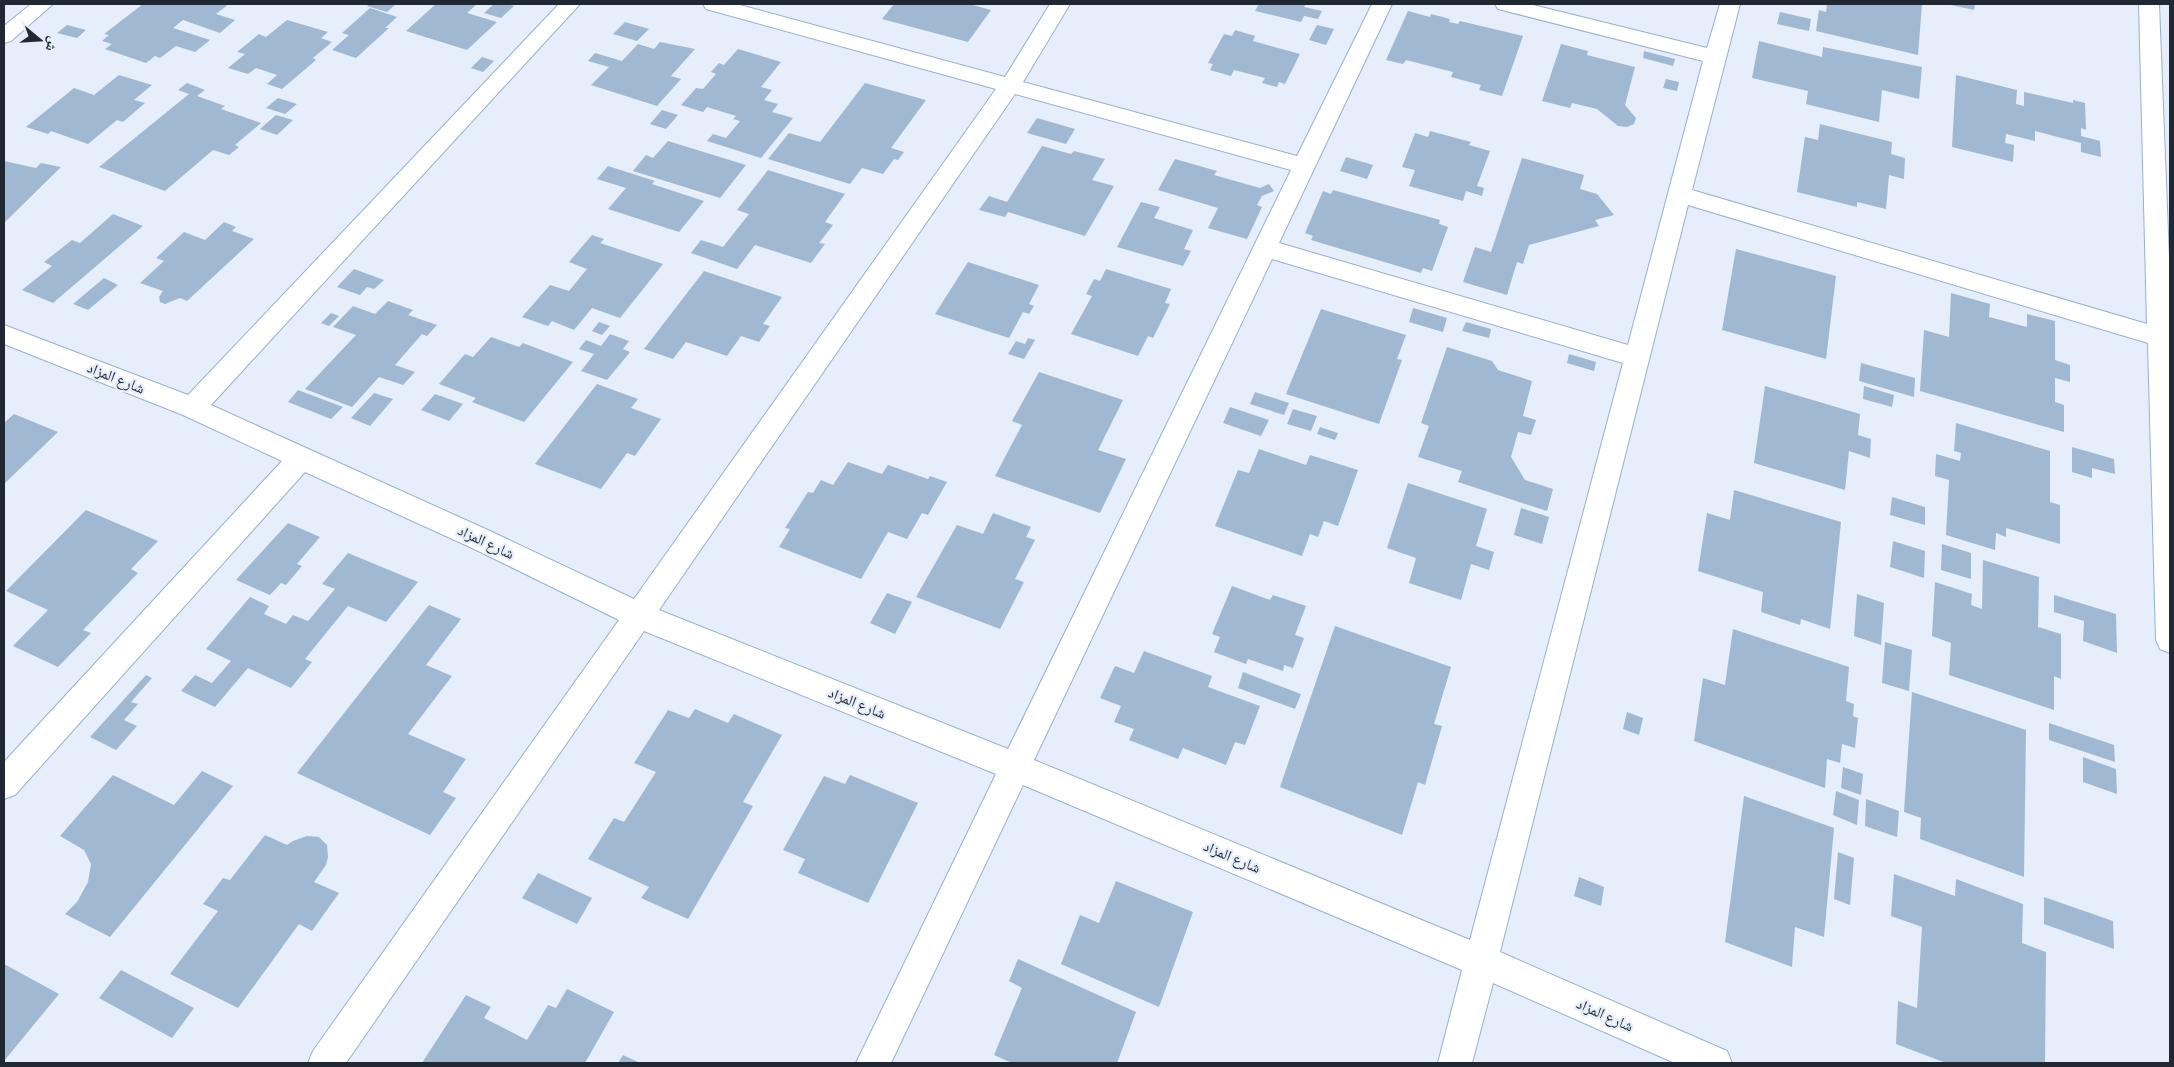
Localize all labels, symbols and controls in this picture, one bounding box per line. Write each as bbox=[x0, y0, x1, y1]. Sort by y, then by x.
north arrow bbox=[15, 15, 65, 65]
text: ش bbox=[41, 34, 63, 54]
street label: شارع المزاد bbox=[84, 357, 148, 399]
street label: شارع المزاد bbox=[454, 520, 518, 564]
street label: شارع المزاد bbox=[825, 682, 889, 724]
street label: شارع المزاد bbox=[1200, 836, 1264, 878]
street label: شارع المزاد bbox=[1573, 994, 1637, 1036]

